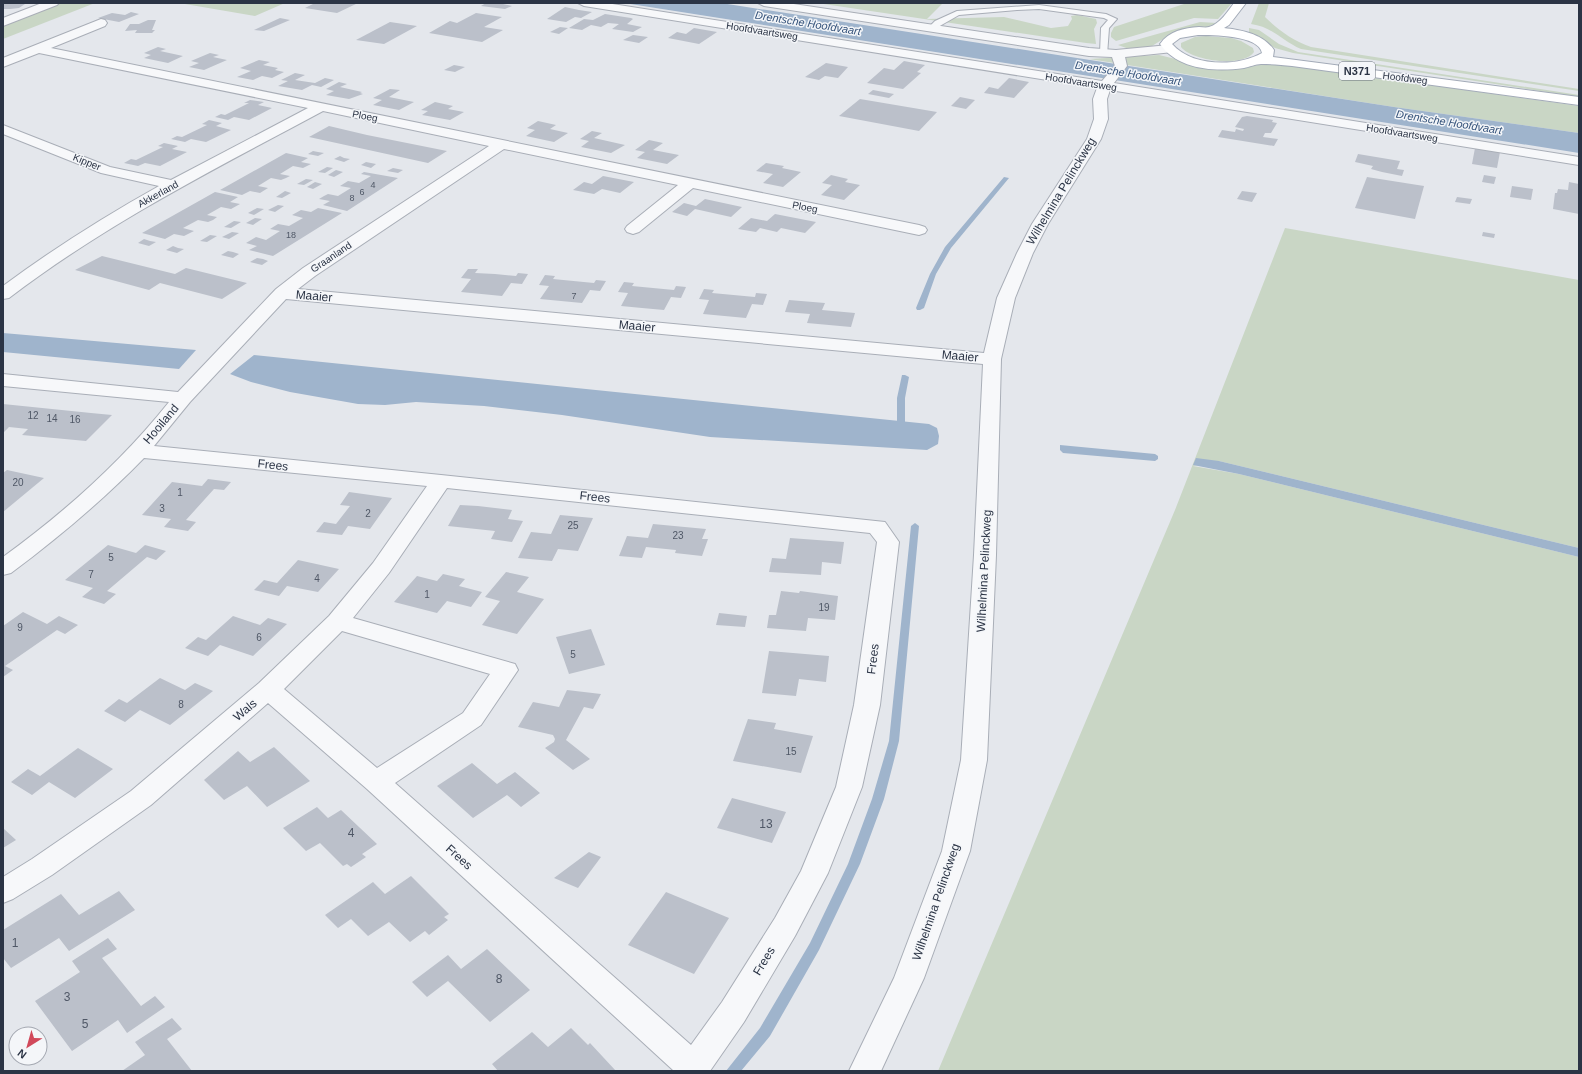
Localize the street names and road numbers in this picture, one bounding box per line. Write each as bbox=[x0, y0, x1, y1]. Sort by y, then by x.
street label: Hoofdvaartsweg bbox=[725, 20, 799, 42]
road number: N371 bbox=[1339, 62, 1375, 80]
street label: Hoofdweg bbox=[1382, 70, 1428, 86]
street label: Hoofdvaartsweg bbox=[1044, 71, 1118, 93]
street label: Ploeg bbox=[351, 108, 379, 124]
street label: Hoofdvaartsweg bbox=[1365, 122, 1439, 144]
street label: Wilhelmina Pelinckweg bbox=[1023, 135, 1099, 247]
street label: Kipper bbox=[72, 151, 103, 173]
street label: Akkerland bbox=[136, 178, 180, 210]
street label: Ploeg bbox=[791, 199, 819, 215]
street label: Graanland bbox=[309, 239, 353, 275]
street label: Maaier bbox=[295, 287, 333, 305]
street label: Maaier bbox=[618, 317, 656, 335]
street label: Maaier bbox=[941, 347, 979, 365]
street label: Hooiland bbox=[140, 401, 182, 447]
street label: Frees bbox=[257, 456, 289, 474]
street label: Frees bbox=[579, 488, 611, 506]
street label: Wilhelmina Pelinckweg bbox=[974, 509, 994, 633]
street label: Frees bbox=[864, 643, 882, 675]
street label: Wals bbox=[230, 696, 260, 724]
street label: Frees bbox=[443, 842, 475, 872]
street label: Wilhelmina Pelinckweg bbox=[909, 842, 963, 962]
street label: Frees bbox=[750, 944, 778, 978]

